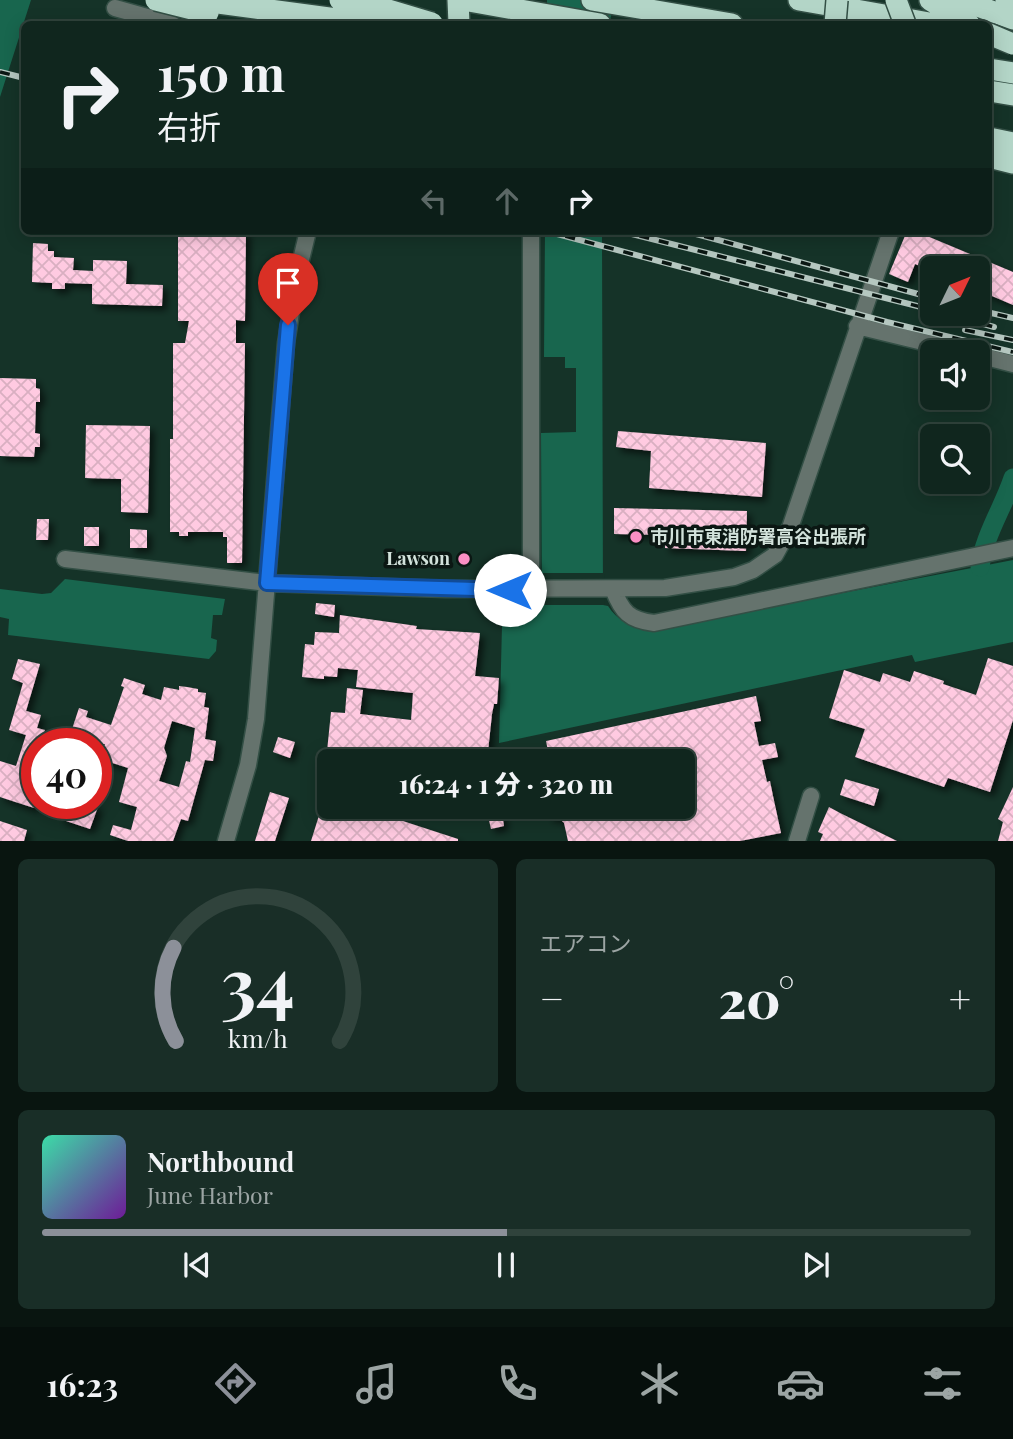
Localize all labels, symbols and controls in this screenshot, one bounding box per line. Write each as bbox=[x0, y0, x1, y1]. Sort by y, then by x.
text: 150 m bbox=[157, 39, 285, 104]
icon: right bbox=[42, 49, 133, 140]
text: 右折 bbox=[157, 104, 221, 147]
icon: left bbox=[415, 182, 453, 220]
icon: ahead bbox=[488, 182, 526, 220]
icon: right bbox=[561, 182, 599, 220]
pin bbox=[258, 253, 318, 325]
north arrow bbox=[920, 256, 990, 326]
map controls bbox=[920, 256, 990, 494]
icon: arrive bbox=[269, 264, 307, 302]
button: sound bbox=[920, 340, 990, 410]
button: search bbox=[920, 424, 990, 494]
place label: 市川市東消防署高谷出張所 bbox=[650, 524, 866, 548]
marker: 市川市東消防署高谷出張所 bbox=[628, 529, 644, 545]
place label: Lawson bbox=[386, 546, 450, 570]
marker: Lawson bbox=[456, 551, 472, 567]
position arrow bbox=[473, 553, 547, 627]
speed limit sign: 40 bbox=[21, 728, 112, 819]
text: 16:24 · 1 分 · 320 m bbox=[399, 766, 613, 801]
text: エアコン bbox=[540, 927, 632, 958]
text: 34 bbox=[221, 933, 295, 1030]
text: 20° bbox=[718, 963, 794, 1032]
text: − bbox=[540, 972, 564, 1023]
text: + bbox=[949, 972, 971, 1023]
text: km/h bbox=[228, 1021, 288, 1054]
text: Northbound bbox=[147, 1144, 294, 1179]
text: June Harbor bbox=[147, 1179, 273, 1210]
icon: previous bbox=[178, 1246, 216, 1284]
icon: pause bbox=[487, 1246, 525, 1284]
icon: next bbox=[797, 1246, 835, 1284]
icon: directions bbox=[211, 1359, 260, 1408]
icon: music bbox=[352, 1359, 401, 1408]
icon: phone bbox=[493, 1359, 542, 1408]
icon: climate bbox=[635, 1359, 684, 1408]
icon: car bbox=[776, 1359, 825, 1408]
icon: filters bbox=[918, 1359, 967, 1408]
text: 16:23 bbox=[46, 1362, 118, 1405]

